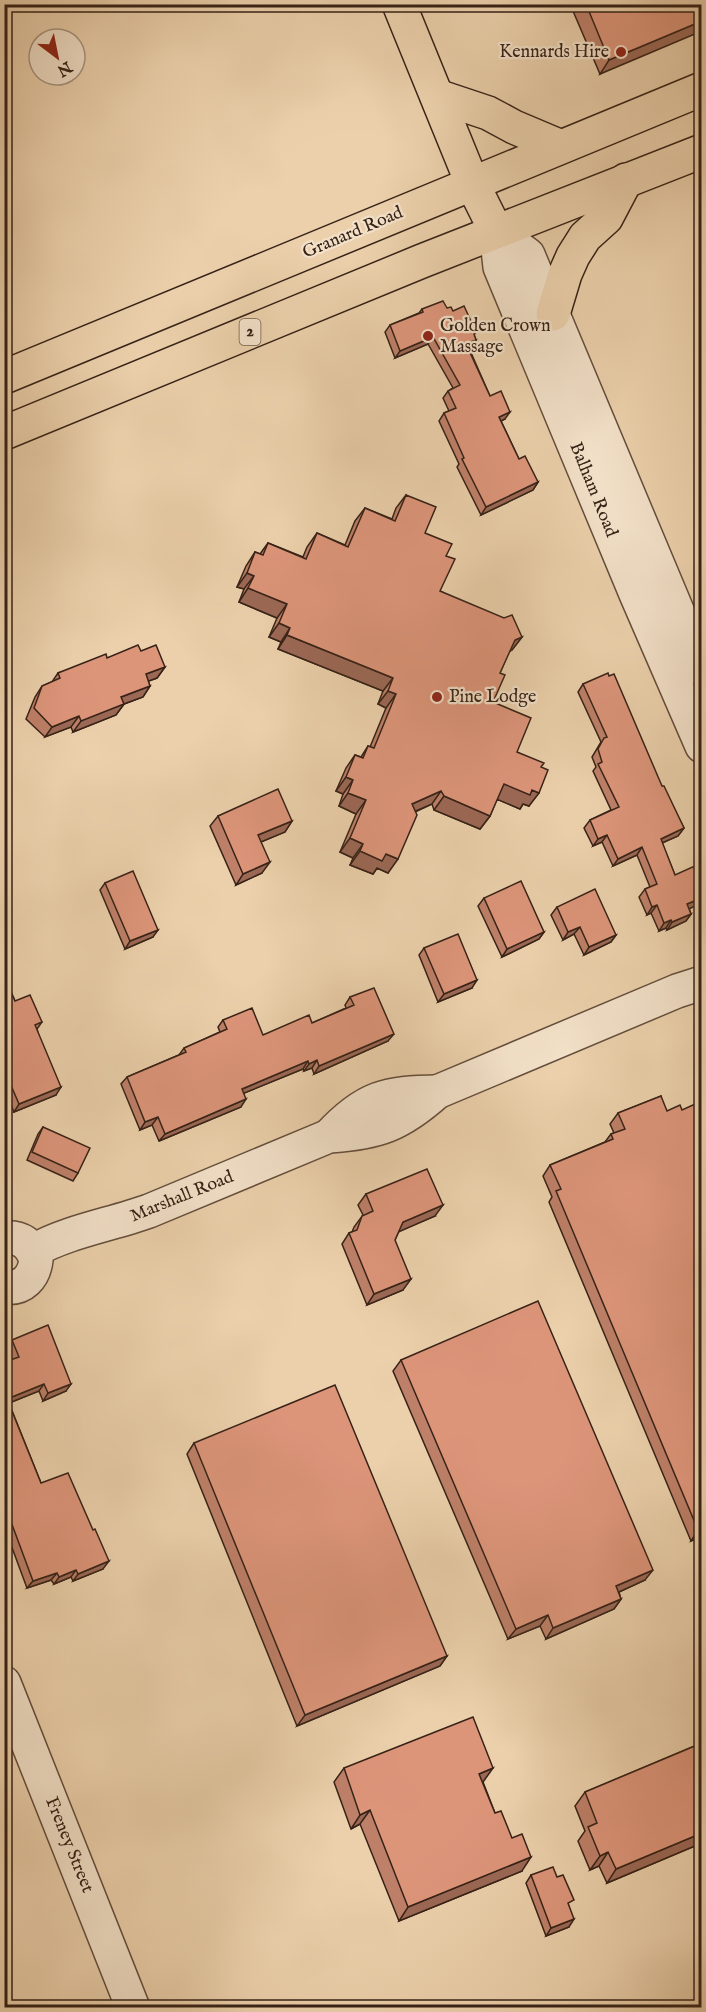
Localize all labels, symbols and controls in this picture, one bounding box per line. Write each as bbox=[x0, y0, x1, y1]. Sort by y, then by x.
north arrow bbox=[27, 27, 87, 87]
place label: Kennards Hire bbox=[499, 41, 609, 64]
marker: Kennards Hire bbox=[614, 45, 628, 59]
text: N bbox=[53, 55, 76, 80]
street label: Granard Road bbox=[299, 201, 407, 264]
place label: Golden Crown Massage bbox=[440, 315, 551, 359]
road number: 2 bbox=[240, 319, 260, 345]
marker: Golden Crown Massage bbox=[421, 329, 435, 343]
street label: Balham Road bbox=[564, 439, 623, 541]
place label: Pine Lodge bbox=[449, 686, 536, 709]
marker: Pine Lodge bbox=[430, 690, 444, 704]
street label: Marshall Road bbox=[127, 1166, 237, 1228]
street label: Freney Street bbox=[39, 1794, 99, 1896]

